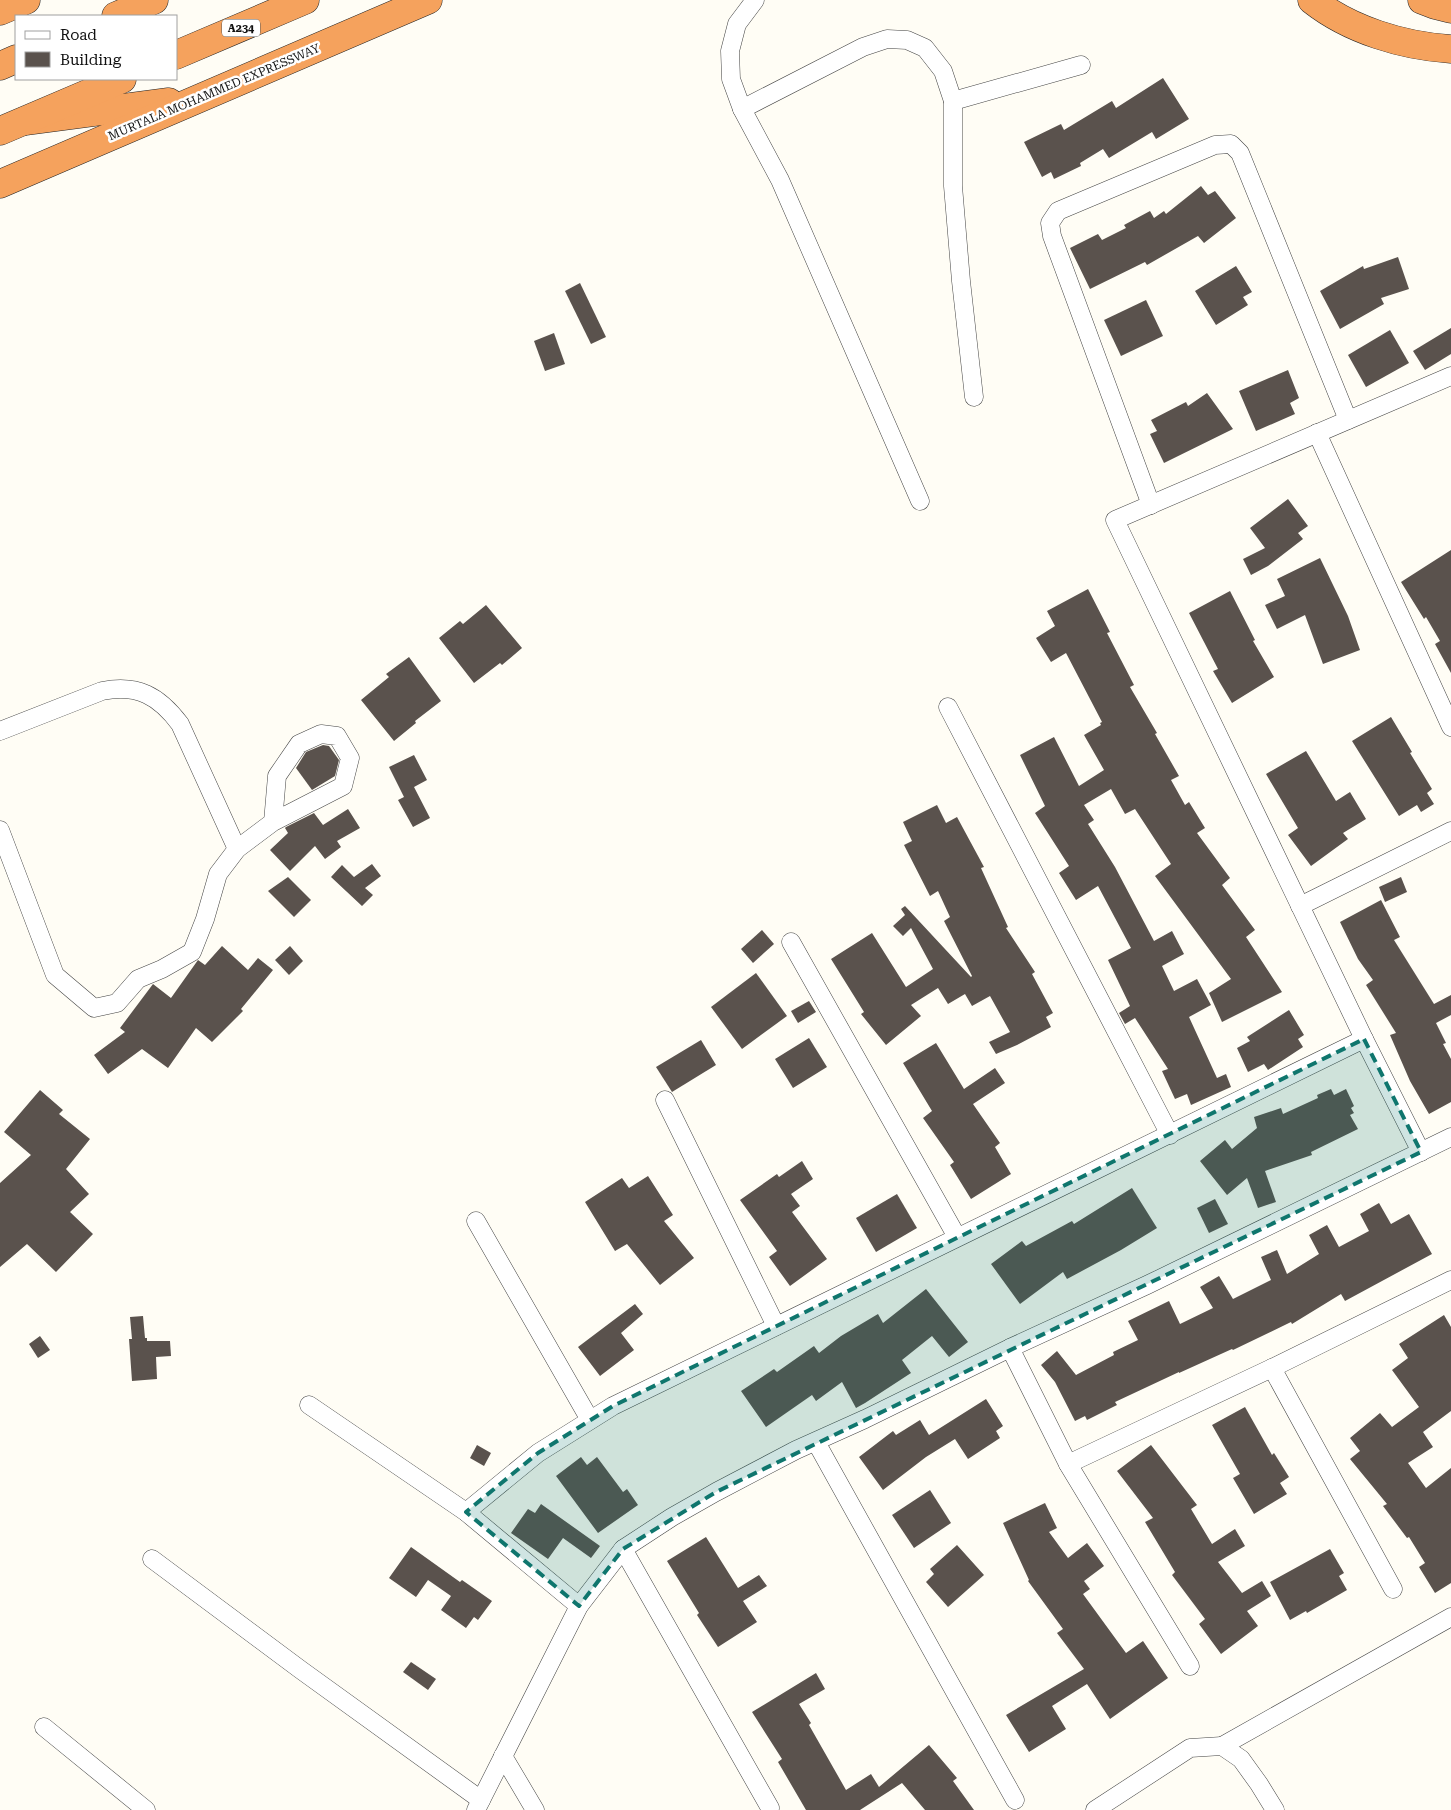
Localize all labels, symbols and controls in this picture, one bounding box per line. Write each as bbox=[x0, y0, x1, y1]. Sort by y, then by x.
legend bbox=[15, 15, 178, 80]
road number: A234 bbox=[222, 19, 260, 36]
text: Road bbox=[60, 26, 97, 44]
street label: MURTALA MOHAMMED EXPRESSWAY bbox=[106, 41, 323, 143]
text: Building bbox=[60, 51, 122, 69]

